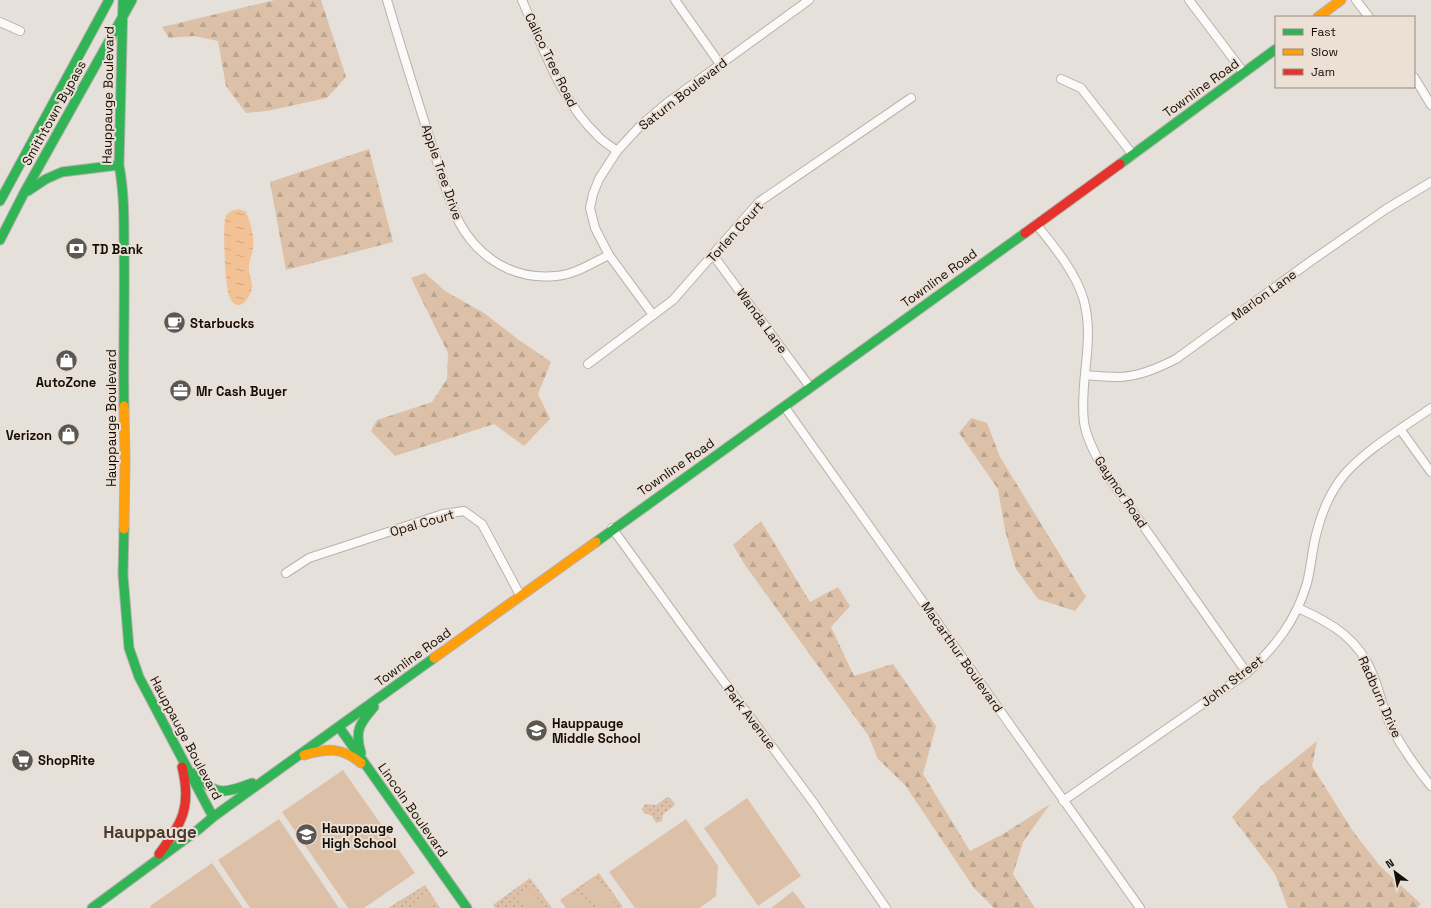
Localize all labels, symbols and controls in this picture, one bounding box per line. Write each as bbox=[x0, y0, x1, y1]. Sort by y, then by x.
street label: Calico Tree Road bbox=[521, 10, 581, 110]
legend bbox=[1275, 16, 1415, 88]
text: Fast bbox=[1311, 24, 1336, 40]
street label: Hauppauge Boulevard bbox=[98, 26, 118, 164]
text: Slow bbox=[1311, 44, 1338, 60]
street label: Saturn Boulevard bbox=[635, 54, 731, 134]
street label: Townline Road bbox=[1160, 55, 1242, 121]
street label: Smithtown Bypass bbox=[18, 57, 90, 169]
text: Jam bbox=[1311, 64, 1335, 80]
street label: Apple Tree Drive bbox=[418, 122, 466, 222]
street label: Torlen Court bbox=[703, 198, 767, 266]
bank icon: TD Bank bbox=[63, 236, 89, 262]
place label: TD Bank bbox=[92, 241, 144, 258]
street label: Townline Road bbox=[898, 245, 980, 311]
street label: Marlon Lane bbox=[1228, 266, 1300, 324]
street label: Wanda Lane bbox=[733, 285, 791, 357]
cafe icon: Starbucks bbox=[162, 310, 188, 336]
place label: Starbucks bbox=[190, 315, 255, 332]
shop icon: AutoZone bbox=[53, 347, 79, 373]
street label: Hauppauge Boulevard bbox=[103, 349, 120, 487]
place label: AutoZone bbox=[36, 374, 96, 391]
office icon: Mr Cash Buyer bbox=[168, 378, 194, 404]
place label: Mr Cash Buyer bbox=[196, 383, 287, 400]
shop icon: Verizon bbox=[55, 422, 81, 448]
place label: Verizon bbox=[6, 427, 52, 444]
street label: Townline Road bbox=[634, 434, 718, 500]
street label: Gaymor Road bbox=[1091, 453, 1151, 531]
street label: Opal Court bbox=[388, 506, 456, 540]
street label: Macarthur Boulevard bbox=[917, 598, 1007, 716]
street label: Townline Road bbox=[372, 624, 454, 690]
street label: John Street bbox=[1197, 651, 1267, 711]
street label: Radburn Drive bbox=[1354, 654, 1406, 740]
street label: Hauppauge Boulevard bbox=[146, 673, 226, 803]
street label: Park Avenue bbox=[720, 681, 780, 753]
place label: Hauppauge Middle School bbox=[552, 715, 641, 747]
school or university icon: Hauppauge Middle School bbox=[524, 717, 550, 743]
supermarket icon: ShopRite bbox=[10, 747, 36, 773]
place label: ShopRite bbox=[38, 752, 95, 769]
street label: Lincoln Boulevard bbox=[374, 760, 452, 860]
place label: Hauppauge High School bbox=[322, 820, 396, 852]
district label: Hauppauge bbox=[103, 821, 197, 843]
school or university icon: Hauppauge High School bbox=[293, 822, 319, 848]
north arrow bbox=[1375, 852, 1415, 892]
text: N bbox=[1383, 856, 1397, 871]

